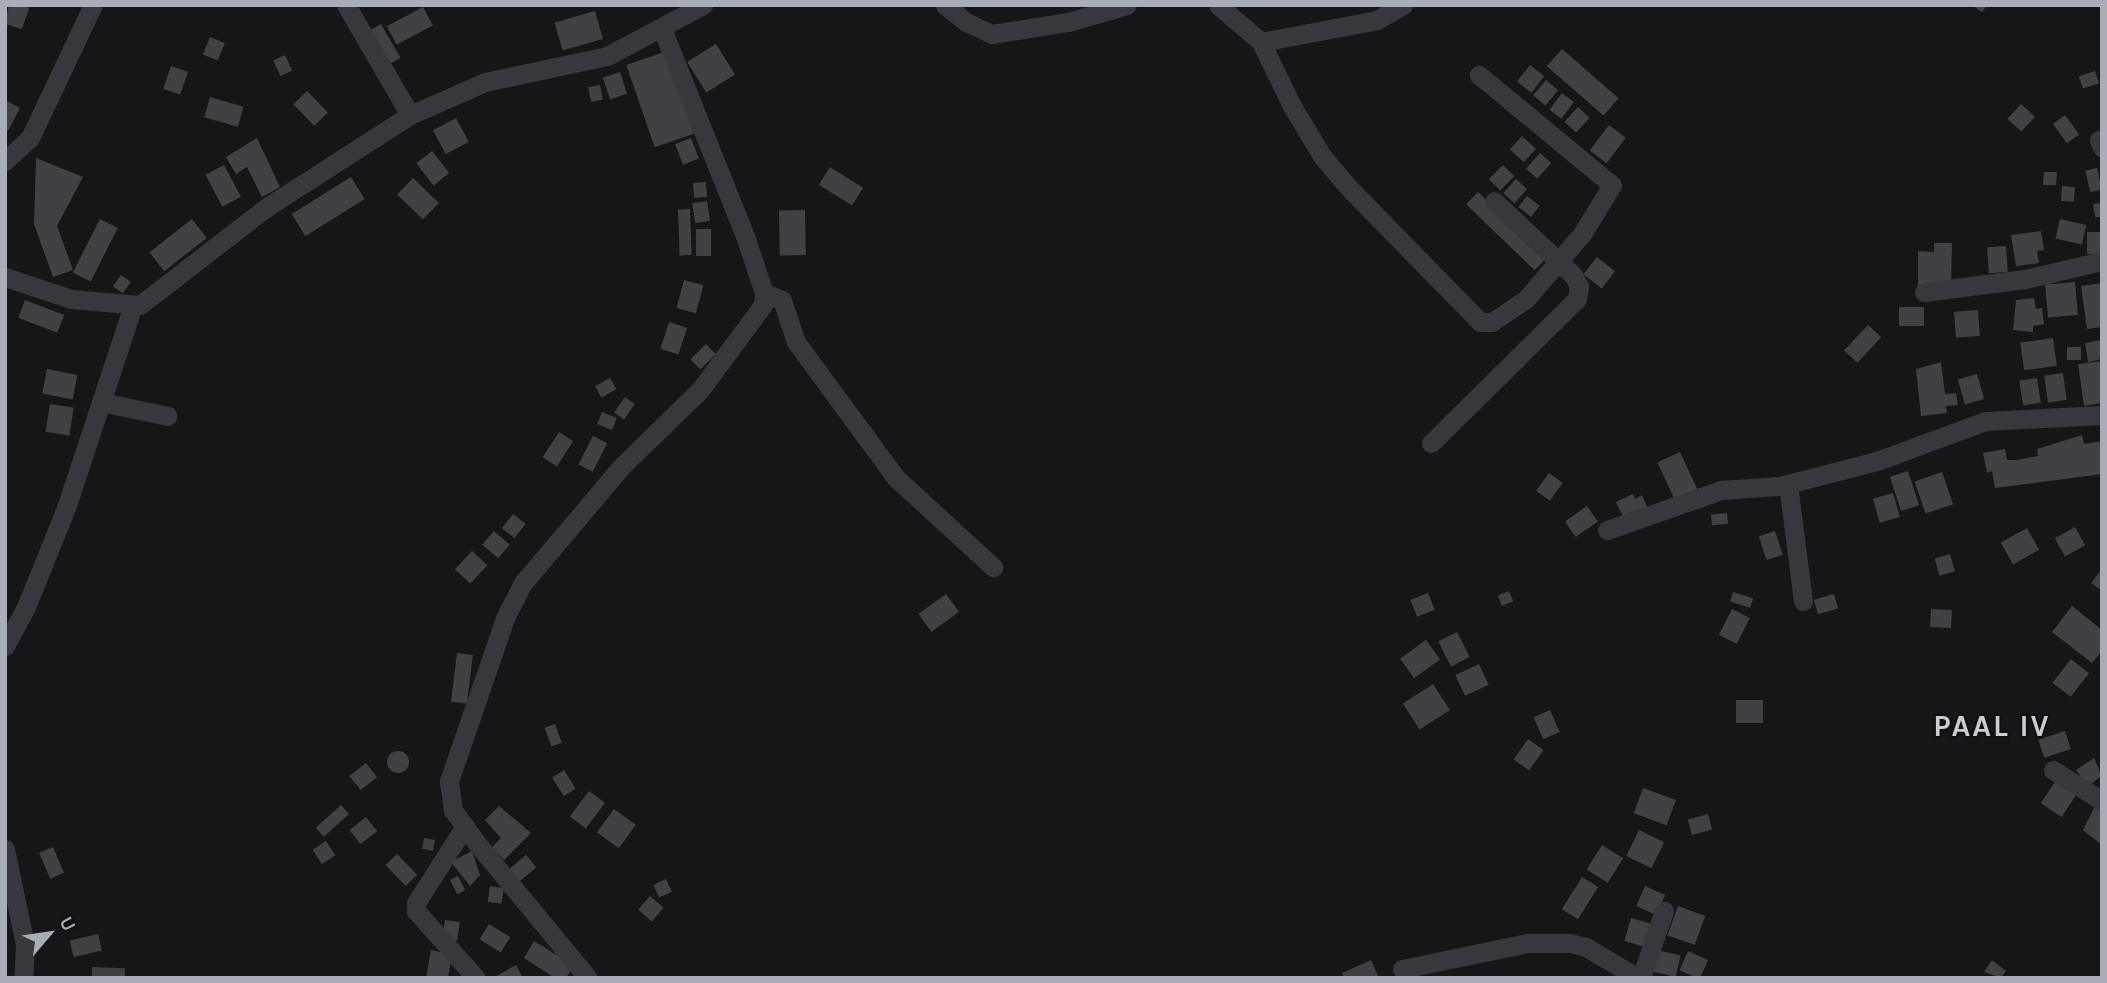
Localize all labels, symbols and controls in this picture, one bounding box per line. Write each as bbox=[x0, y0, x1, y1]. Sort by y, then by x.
district label: PAAL IV bbox=[1934, 708, 2050, 744]
north arrow bbox=[14, 899, 84, 969]
text: U bbox=[55, 913, 80, 935]

